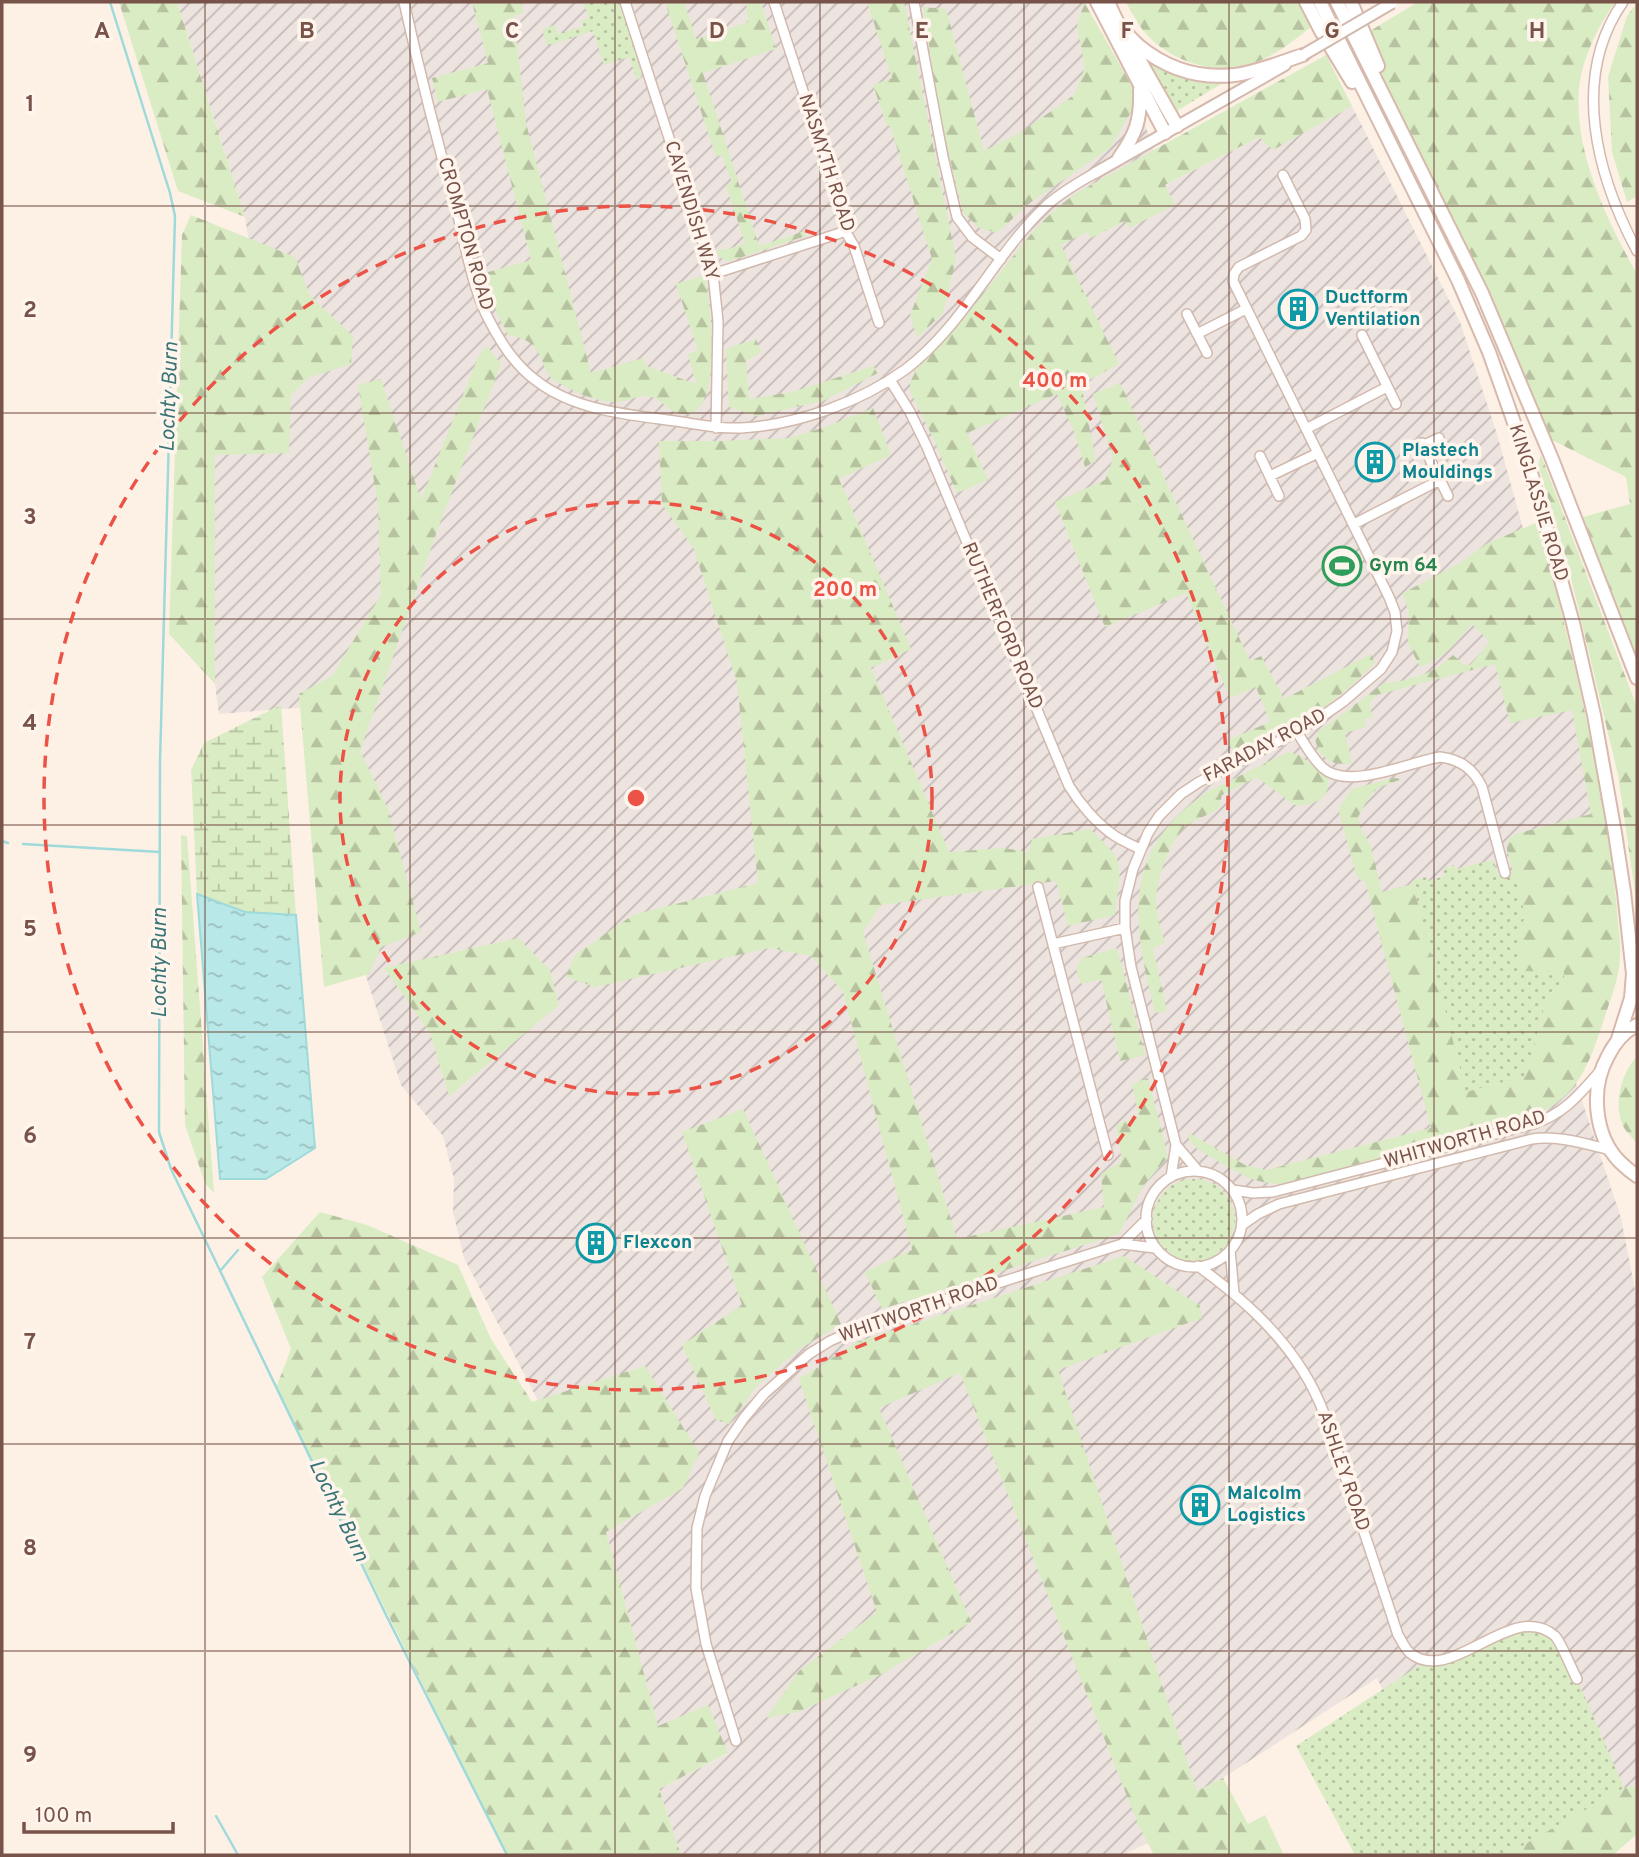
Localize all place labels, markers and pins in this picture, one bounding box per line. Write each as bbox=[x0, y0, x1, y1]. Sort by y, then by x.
place label: Ductform Ventilation bbox=[1325, 286, 1420, 332]
building icon: Ductform Ventilation bbox=[1277, 288, 1319, 330]
place label: Plastech Mouldings bbox=[1402, 439, 1493, 485]
building icon: Plastech Mouldings bbox=[1354, 441, 1396, 483]
sports icon: Gym 64 bbox=[1321, 545, 1363, 587]
place label: Gym 64 bbox=[1369, 554, 1438, 578]
centre of rings bbox=[624, 786, 648, 810]
building icon: Flexcon bbox=[575, 1222, 617, 1264]
place label: Flexcon bbox=[623, 1231, 692, 1255]
place label: Malcolm Logistics bbox=[1227, 1482, 1306, 1528]
building icon: Malcolm Logistics bbox=[1179, 1484, 1221, 1526]

